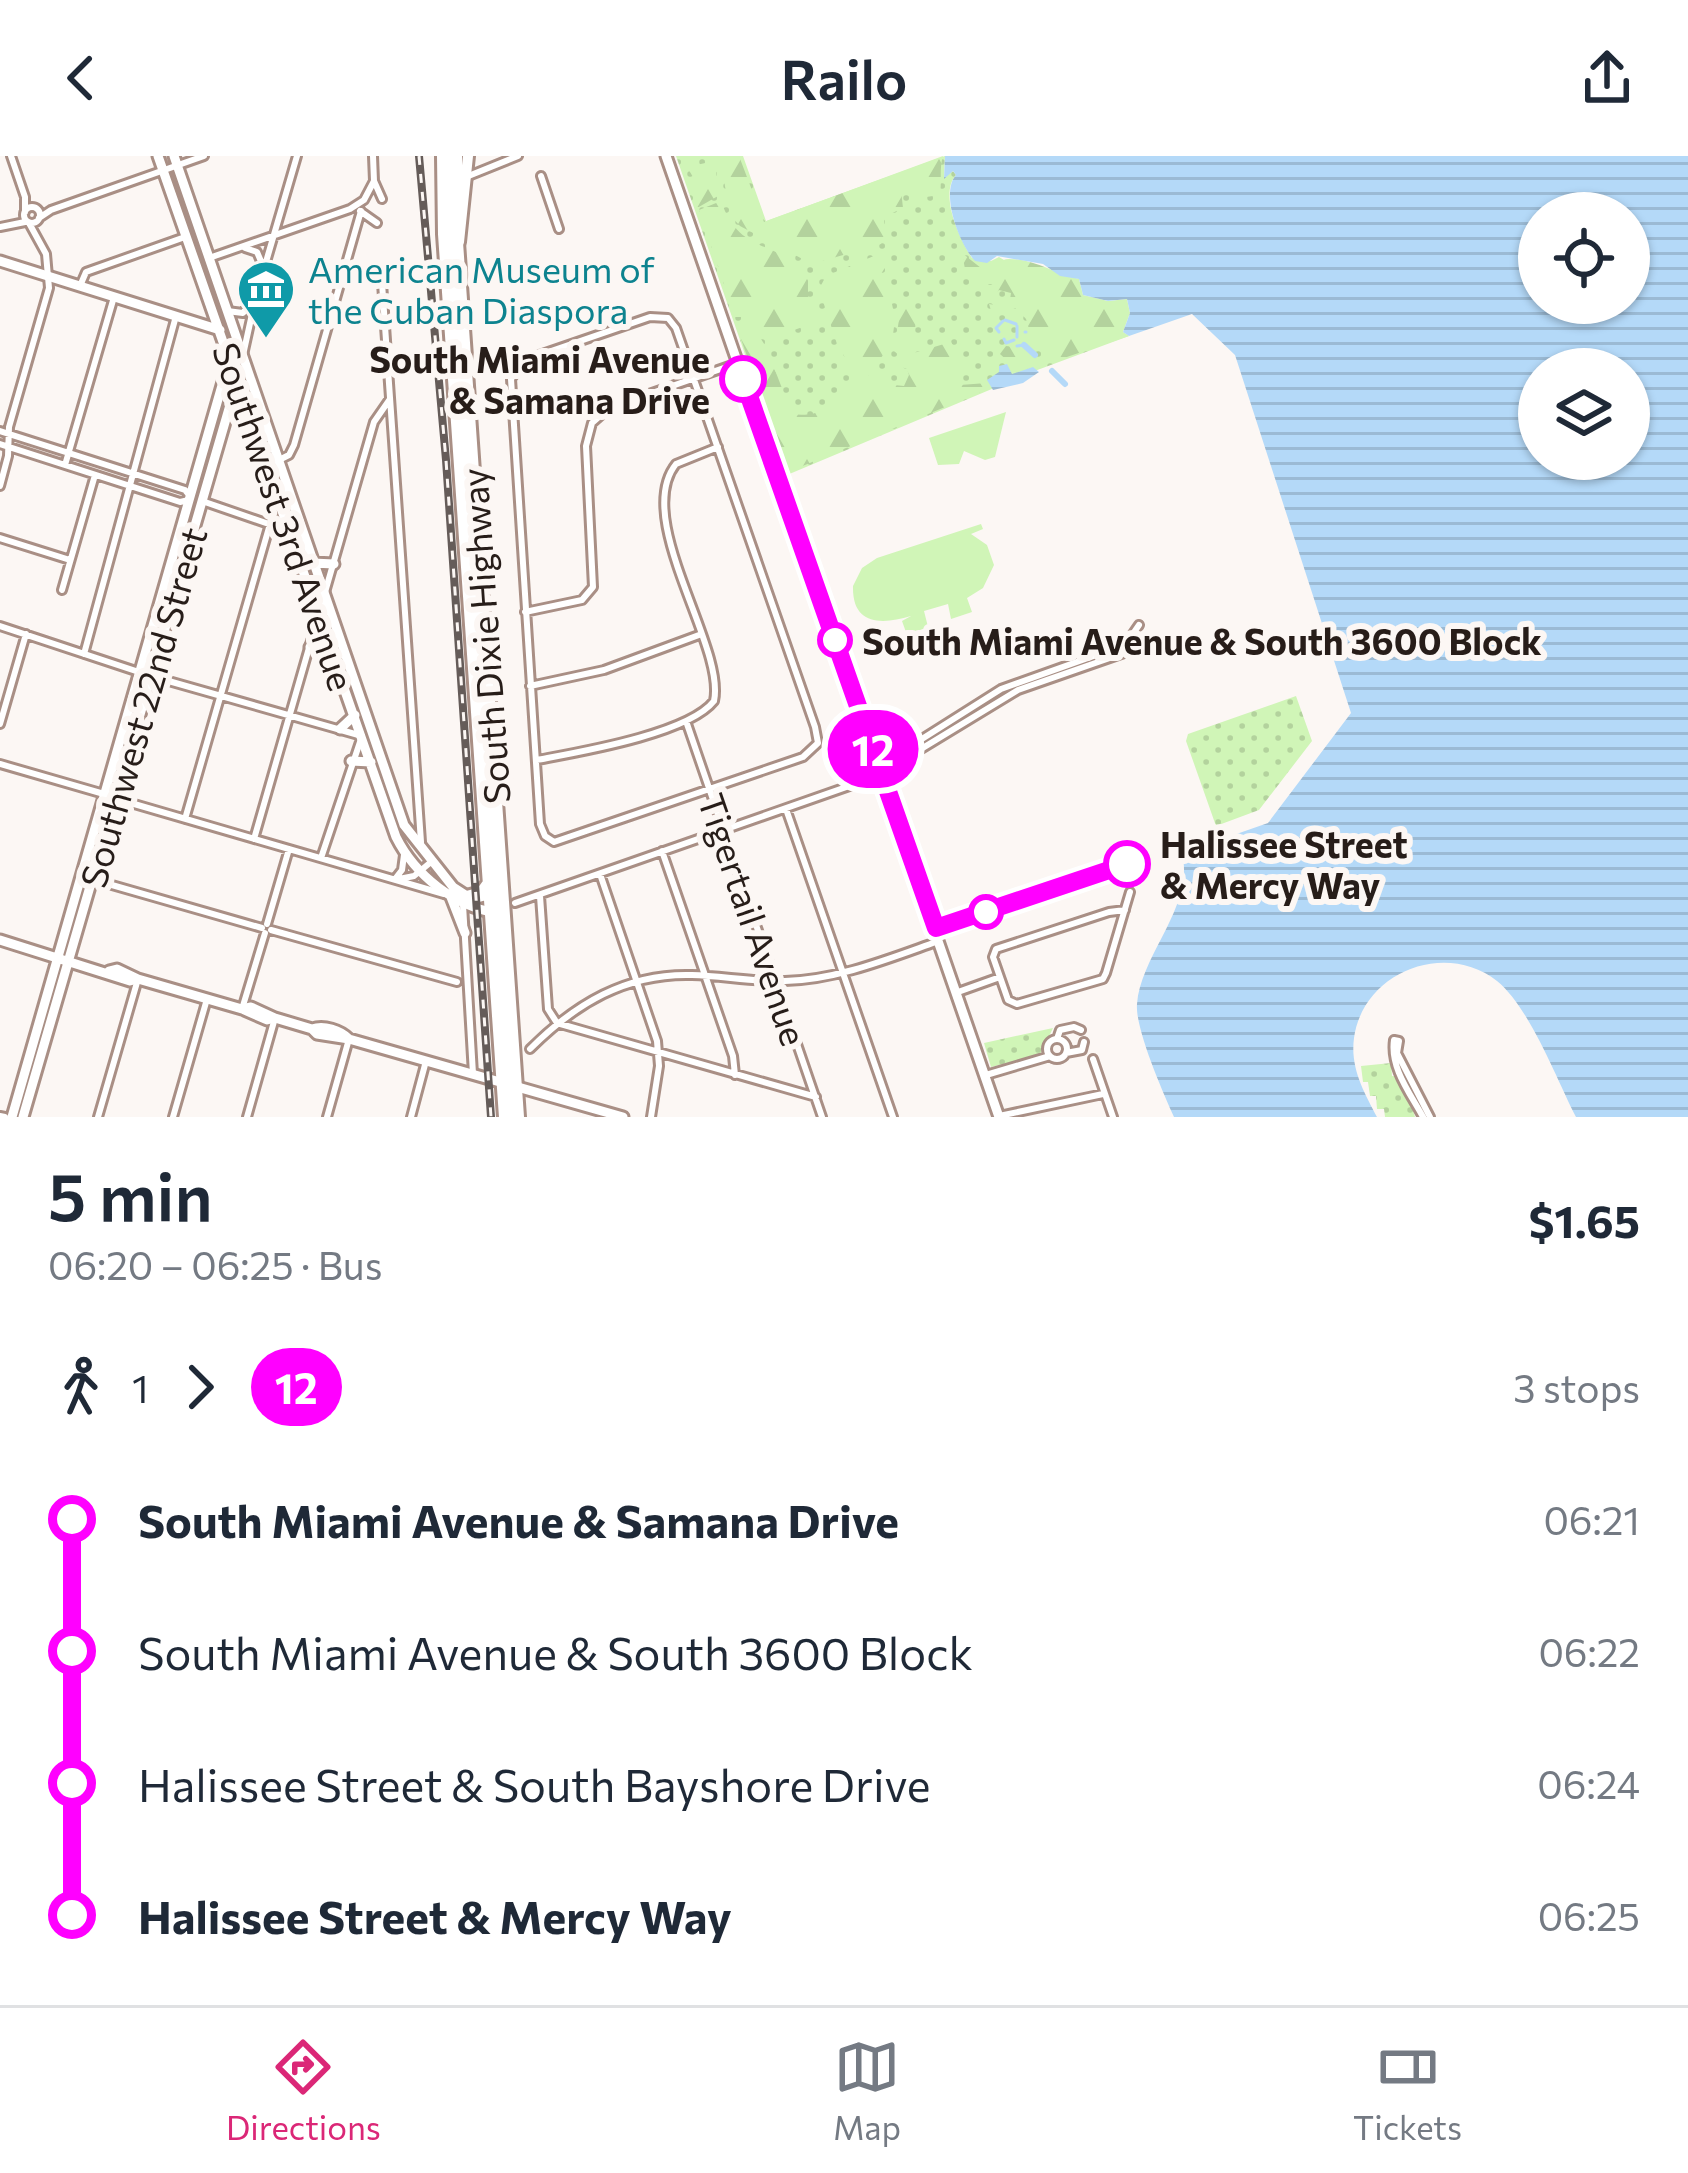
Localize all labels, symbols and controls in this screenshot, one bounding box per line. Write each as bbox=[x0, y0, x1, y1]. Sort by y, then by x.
icon: back bbox=[48, 45, 114, 111]
text: Railo bbox=[781, 45, 907, 111]
icon: share bbox=[1574, 45, 1640, 111]
map controls bbox=[1518, 192, 1650, 480]
button: locate bbox=[1518, 192, 1650, 324]
place label: American Museum of the Cuban Diaspora bbox=[308, 246, 656, 331]
museum icon: American Museum of the Cuban Diaspora bbox=[235, 258, 297, 340]
street label: Southwest 3rd Avenue bbox=[205, 336, 365, 696]
place label: South Miami Avenue & Samana Drive bbox=[369, 336, 710, 421]
button: layers bbox=[1518, 348, 1650, 480]
marker: South Miami Avenue & Samana Drive bbox=[721, 357, 765, 401]
street label: South Dixie Highway bbox=[450, 467, 518, 805]
street label: Southwest 22nd Street bbox=[69, 522, 215, 892]
place label: South Miami Avenue & South 3600 Block bbox=[862, 618, 1542, 662]
marker: South Miami Avenue & South 3600 Block bbox=[819, 624, 851, 656]
line badge: 12 bbox=[819, 710, 927, 788]
text: 12 bbox=[852, 723, 894, 775]
street label: Tigertail Avenue bbox=[690, 787, 818, 1051]
place label: Halissee Street & Mercy Way bbox=[1160, 821, 1408, 906]
marker: Halissee Street & Mercy Way bbox=[1105, 842, 1149, 886]
unlabelled marker bbox=[970, 896, 1002, 928]
text: 5 min bbox=[48, 1154, 212, 1235]
text: $1.65 bbox=[1529, 1192, 1640, 1247]
text: 06:20 – 06:25 · Bus bbox=[48, 1240, 382, 1288]
icon: walk bbox=[48, 1354, 114, 1420]
icon: forward bbox=[167, 1354, 233, 1420]
text: 12 bbox=[275, 1361, 318, 1413]
text: 1 bbox=[132, 1363, 149, 1411]
text: 3 stops bbox=[1513, 1363, 1640, 1411]
text: South Miami Avenue & Samana Drive bbox=[138, 1492, 899, 1547]
text: 06:21 bbox=[1543, 1495, 1640, 1543]
text: South Miami Avenue & South 3600 Block bbox=[138, 1624, 973, 1679]
text: 06:22 bbox=[1538, 1627, 1640, 1675]
text: Halissee Street & South Bayshore Drive bbox=[138, 1756, 931, 1811]
text: 06:24 bbox=[1537, 1759, 1640, 1807]
text: Halissee Street & Mercy Way bbox=[138, 1888, 732, 1943]
text: 06:25 bbox=[1538, 1891, 1640, 1939]
tab: Directions bbox=[226, 2034, 381, 2147]
tab: Map bbox=[833, 2034, 901, 2147]
tab: Tickets bbox=[1353, 2034, 1462, 2147]

